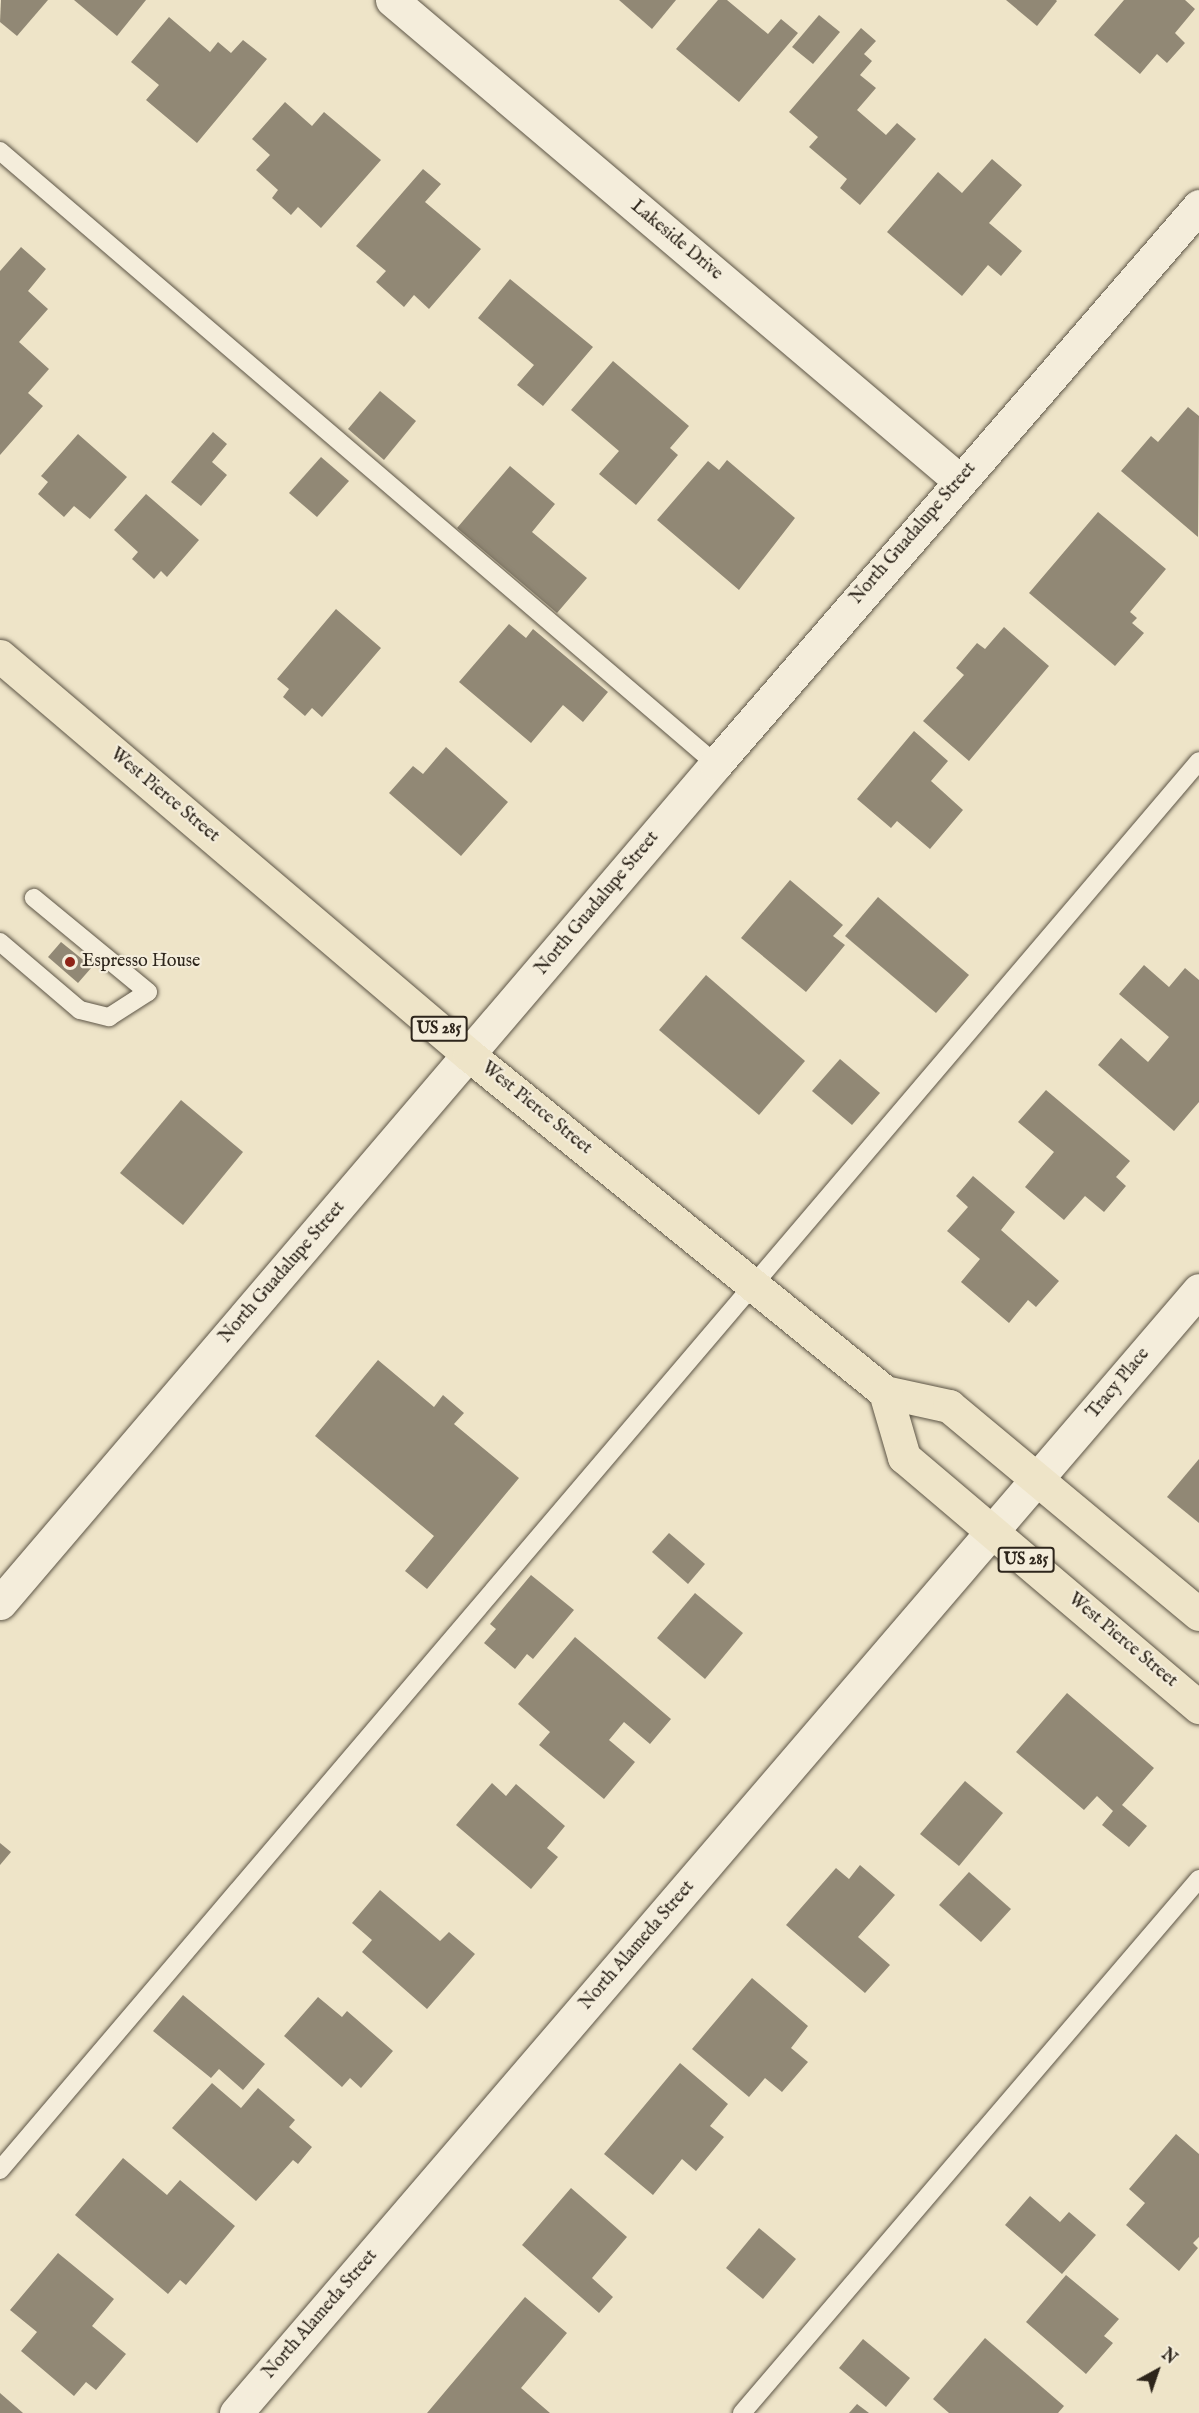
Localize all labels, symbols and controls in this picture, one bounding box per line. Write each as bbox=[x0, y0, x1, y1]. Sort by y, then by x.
street label: Lakeside Drive bbox=[626, 196, 726, 286]
street label: North Guadalupe Street bbox=[847, 459, 981, 609]
street label: West Pierce Street bbox=[105, 744, 223, 848]
street label: North Guadalupe Street bbox=[532, 828, 664, 980]
place label: Espresso House bbox=[82, 951, 200, 973]
marker: Espresso House bbox=[63, 955, 77, 969]
road number: US 285 bbox=[410, 1016, 468, 1042]
street label: West Pierce Street bbox=[477, 1058, 595, 1160]
street label: North Guadalupe Street bbox=[216, 1198, 350, 1348]
street label: Tracy Place bbox=[1083, 1344, 1155, 1424]
road number: US 285 bbox=[998, 1547, 1054, 1573]
street label: West Pierce Street bbox=[1063, 1589, 1181, 1693]
street label: North Alameda Street bbox=[576, 1877, 700, 2015]
street label: North Alameda Street bbox=[259, 2246, 383, 2384]
north arrow bbox=[1127, 2341, 1187, 2401]
text: N bbox=[1157, 2345, 1180, 2369]

